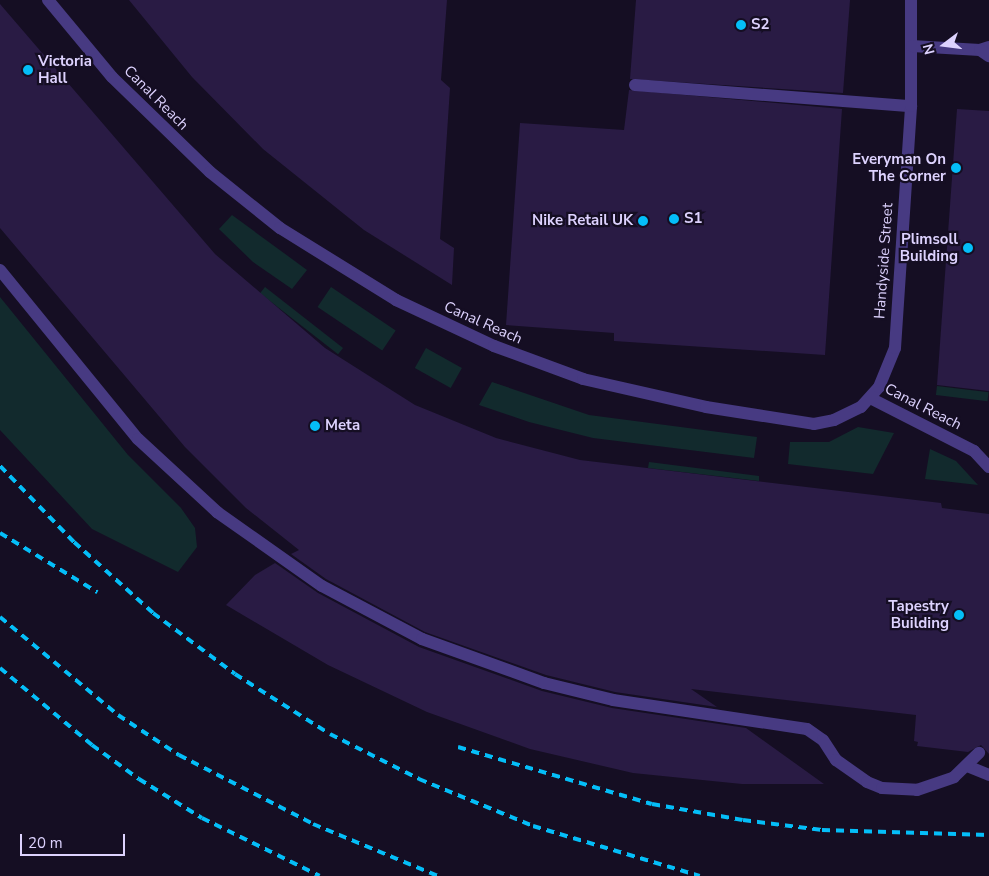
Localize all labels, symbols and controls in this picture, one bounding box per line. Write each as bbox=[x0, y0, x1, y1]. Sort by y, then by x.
place label: S2 bbox=[751, 16, 769, 34]
marker: S2 bbox=[735, 19, 747, 31]
north arrow bbox=[919, 20, 969, 70]
text: N bbox=[918, 41, 940, 57]
place label: Victoria Hall bbox=[38, 52, 92, 87]
street label: Canal Reach bbox=[120, 62, 192, 134]
marker: Victoria Hall bbox=[22, 64, 34, 76]
place label: Everyman On The Corner bbox=[852, 150, 946, 185]
marker: Everyman On The Corner bbox=[950, 162, 962, 174]
street label: Handyside Street bbox=[871, 202, 897, 320]
place label: S1 bbox=[684, 210, 702, 228]
place label: Nike Retail UK bbox=[532, 212, 633, 230]
marker: S1 bbox=[668, 213, 680, 225]
marker: Nike Retail UK bbox=[637, 215, 649, 227]
place label: Plimsoll Building bbox=[900, 230, 958, 265]
marker: Plimsoll Building bbox=[962, 242, 974, 254]
street label: Canal Reach bbox=[441, 298, 525, 348]
street label: Canal Reach bbox=[882, 380, 964, 434]
place label: Meta bbox=[325, 417, 360, 435]
marker: Meta bbox=[309, 420, 321, 432]
place label: Tapestry Building bbox=[888, 597, 949, 632]
marker: Tapestry Building bbox=[953, 609, 965, 621]
scale bar bbox=[22, 824, 128, 856]
text: 20 m bbox=[28, 833, 63, 853]

